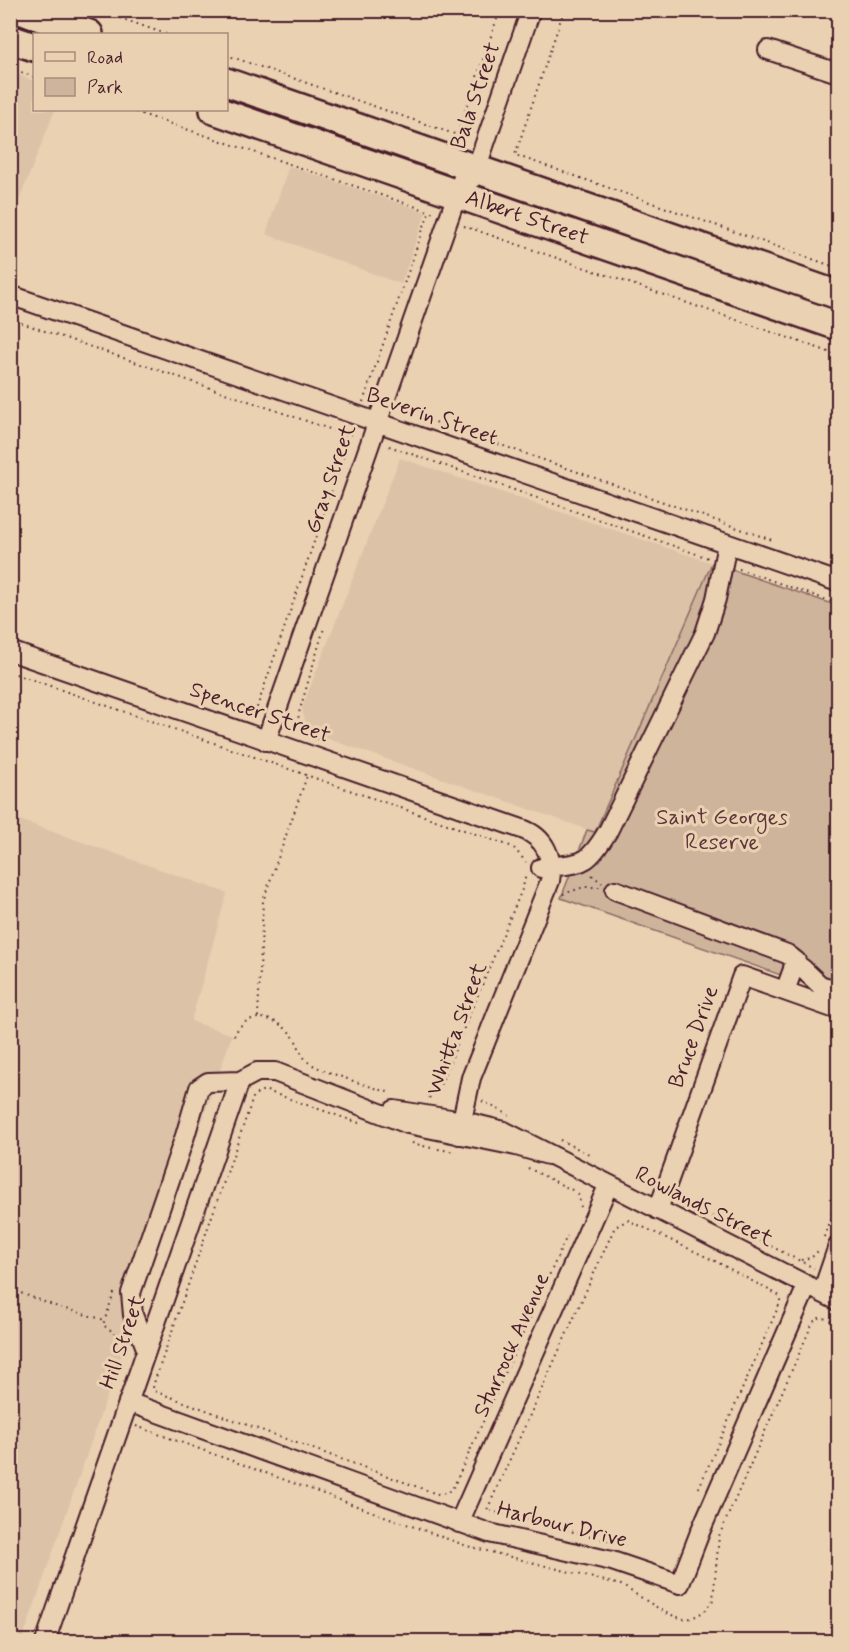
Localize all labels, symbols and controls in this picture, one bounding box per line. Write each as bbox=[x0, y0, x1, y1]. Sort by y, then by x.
legend bbox=[33, 33, 228, 111]
street label: Bala Street bbox=[445, 39, 507, 153]
text: Road bbox=[87, 46, 123, 70]
text: Park bbox=[87, 76, 123, 100]
street label: Albert Street bbox=[462, 184, 592, 252]
street label: Beverin Street bbox=[362, 381, 502, 453]
street label: Gray Street bbox=[299, 420, 363, 537]
street label: Spencer Street bbox=[186, 676, 334, 750]
park label: Saint Georges Reserve bbox=[656, 804, 788, 857]
street label: Whitta Street bbox=[420, 959, 494, 1099]
street label: Bruce Drive bbox=[663, 982, 725, 1092]
street label: Rowlands Street bbox=[630, 1160, 778, 1254]
street label: Sturrock Avenue bbox=[468, 1268, 557, 1422]
street label: Hill Street bbox=[94, 1291, 152, 1393]
street label: Harbour Drive bbox=[494, 1495, 630, 1555]

